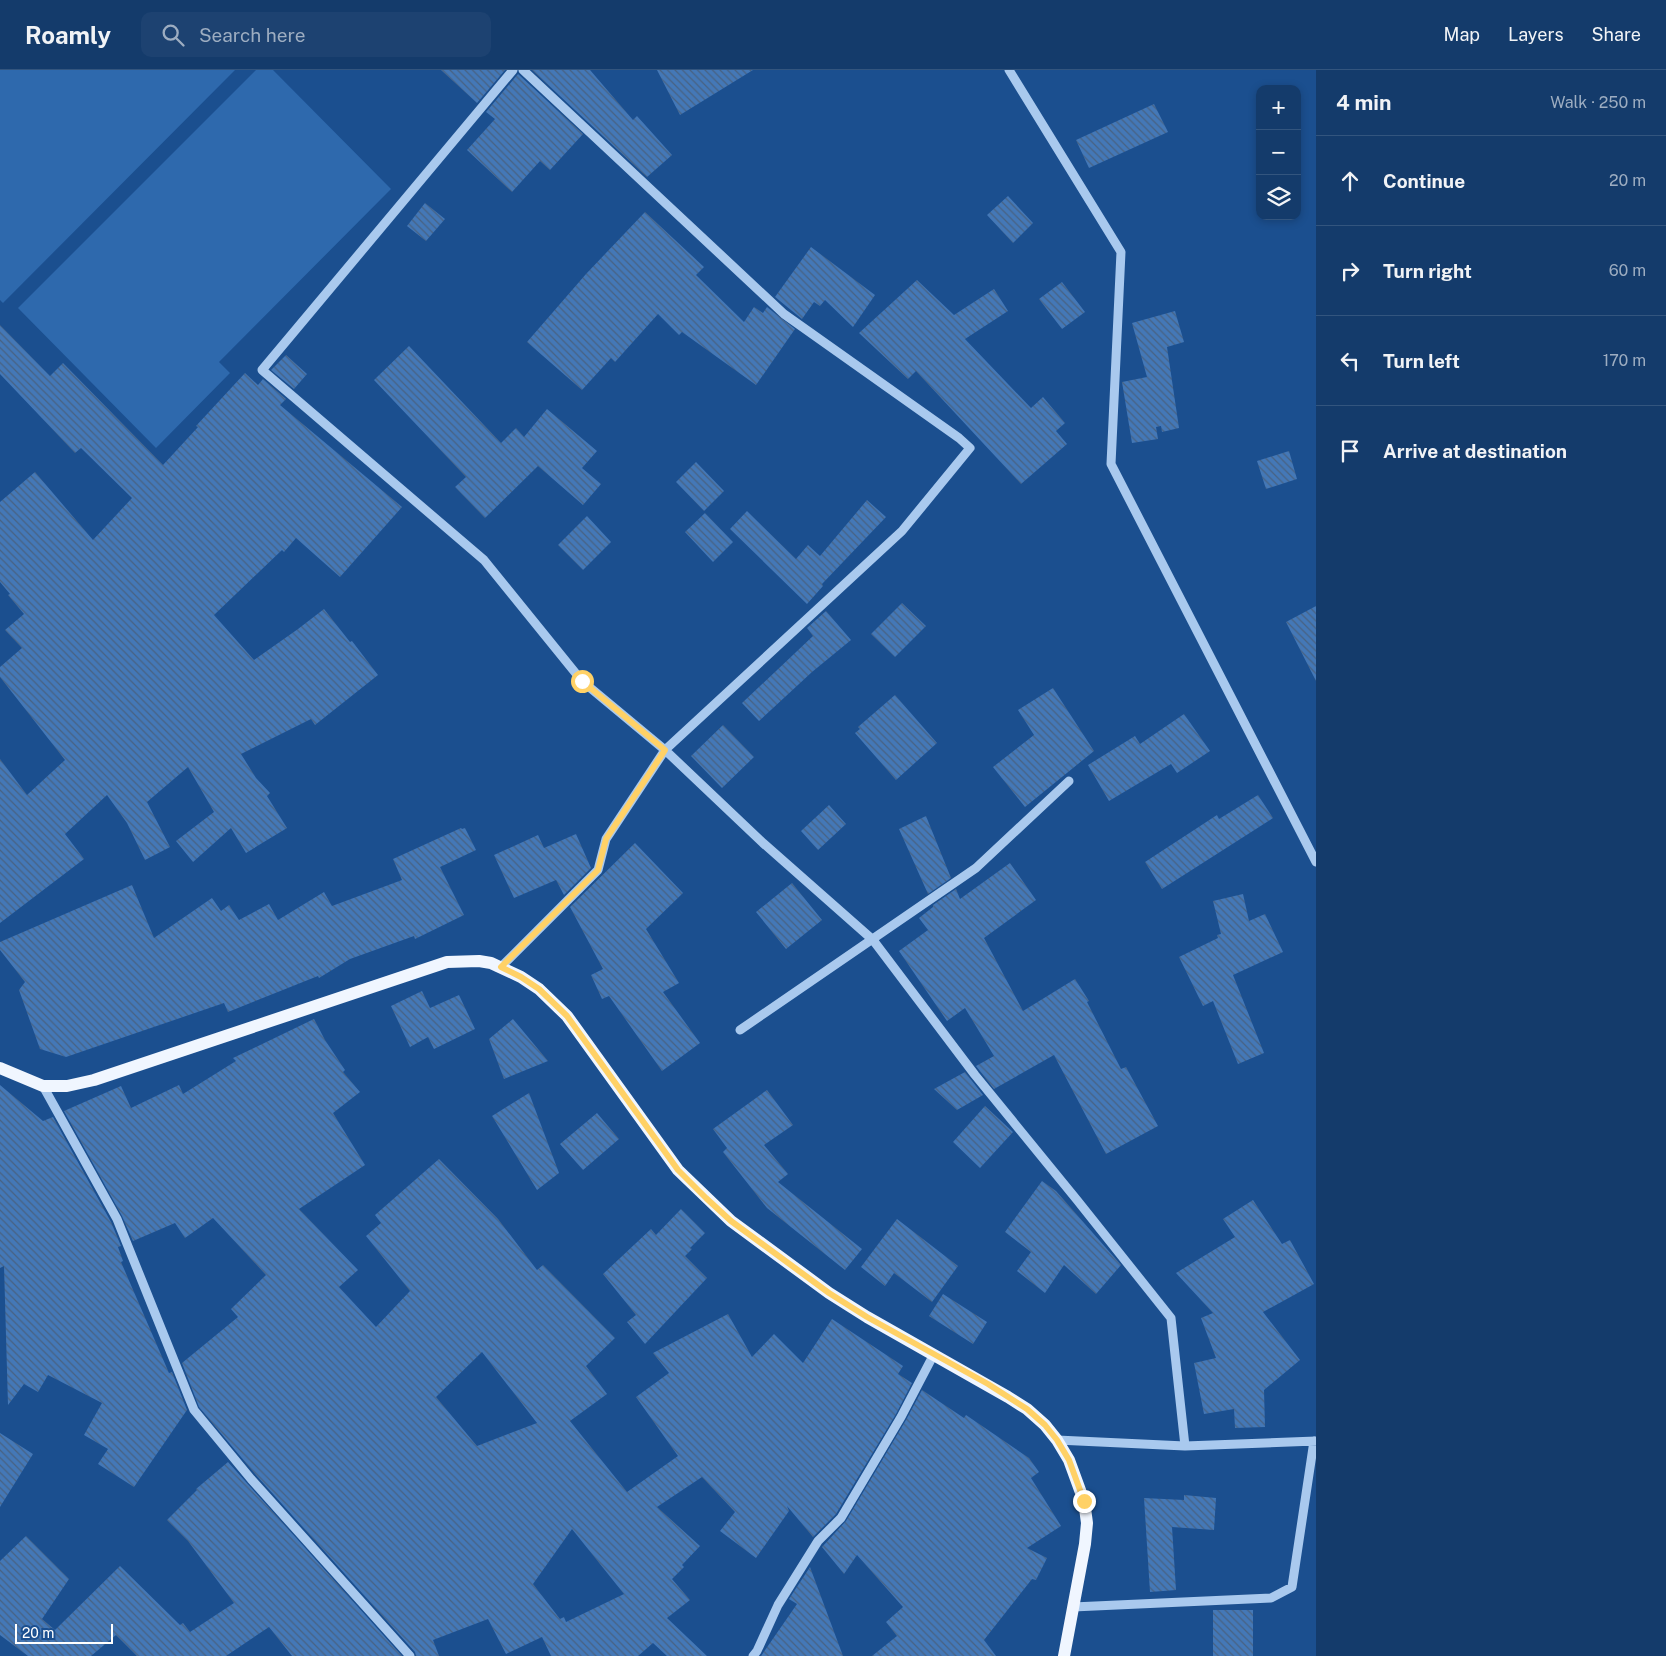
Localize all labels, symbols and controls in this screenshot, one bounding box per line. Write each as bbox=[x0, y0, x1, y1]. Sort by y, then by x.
search box bbox=[141, 12, 491, 57]
text: Roamly bbox=[25, 21, 111, 49]
icon: search bbox=[159, 21, 187, 49]
text: Search here bbox=[199, 24, 306, 46]
text: Map bbox=[1444, 24, 1480, 45]
text: Layers bbox=[1508, 24, 1564, 45]
text: Share bbox=[1592, 24, 1641, 45]
map controls bbox=[1256, 85, 1301, 220]
button: + bbox=[1256, 85, 1301, 130]
text: 4 min bbox=[1336, 90, 1391, 115]
text: Walk · 250 m bbox=[1550, 93, 1646, 112]
button: − bbox=[1256, 130, 1301, 175]
icon: ahead bbox=[1336, 167, 1364, 195]
text: Continue bbox=[1383, 170, 1465, 192]
text: 20 m bbox=[1609, 171, 1646, 190]
button: layers bbox=[1256, 175, 1301, 220]
icon: right bbox=[1336, 257, 1364, 285]
text: Turn right bbox=[1383, 260, 1472, 282]
text: 60 m bbox=[1609, 261, 1646, 280]
icon: left bbox=[1336, 347, 1364, 375]
text: Turn left bbox=[1383, 350, 1460, 372]
text: 170 m bbox=[1603, 351, 1646, 370]
icon: arrive bbox=[1336, 437, 1364, 465]
text: Arrive at destination bbox=[1383, 440, 1567, 462]
route start bbox=[571, 670, 594, 693]
route end bbox=[1073, 1490, 1096, 1513]
scale bar bbox=[15, 1621, 112, 1644]
text: 20 m bbox=[22, 1625, 54, 1641]

